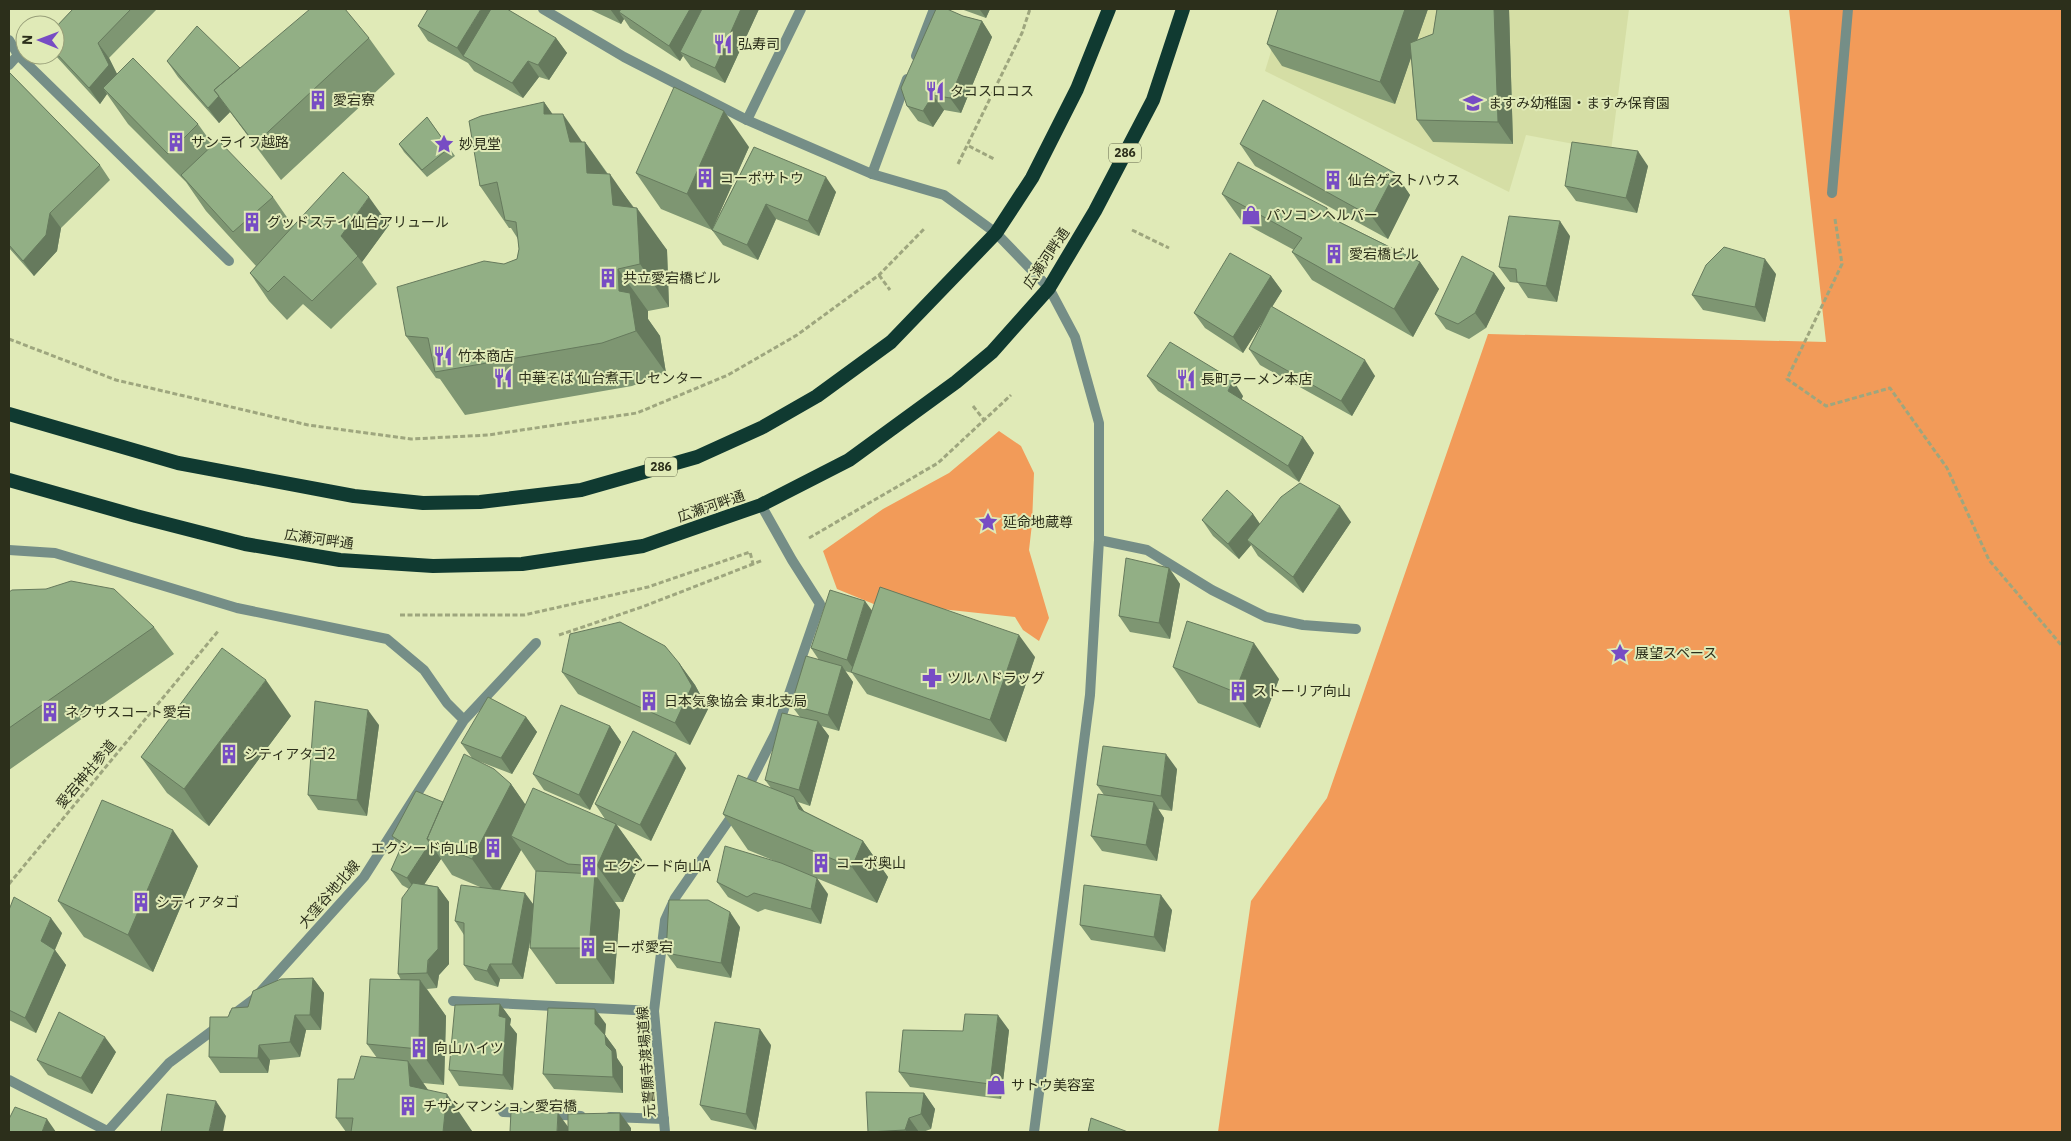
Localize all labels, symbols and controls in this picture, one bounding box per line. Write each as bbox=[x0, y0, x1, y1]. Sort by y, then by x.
north arrow bbox=[15, 15, 65, 65]
restaurant icon: 弘寿司 bbox=[712, 33, 734, 55]
text: N bbox=[18, 35, 36, 45]
place label: 弘寿司 bbox=[738, 35, 780, 53]
restaurant icon: タコスロコス bbox=[924, 80, 946, 102]
place label: タコスロコス bbox=[950, 82, 1034, 100]
building icon: 愛宕寮 bbox=[307, 89, 329, 111]
place label: 愛宕寮 bbox=[333, 91, 375, 109]
school or university icon: ますみ幼稚園・ますみ保育園 bbox=[1462, 92, 1484, 114]
place label: ますみ幼稚園・ますみ保育園 bbox=[1488, 94, 1670, 112]
building icon: サンライフ越路 bbox=[165, 131, 187, 153]
place label: サンライフ越路 bbox=[191, 133, 289, 151]
place icon: 妙見堂 bbox=[433, 133, 455, 155]
place label: 妙見堂 bbox=[459, 135, 501, 153]
road number: 286 bbox=[1109, 144, 1141, 162]
building icon: コーポサトウ bbox=[694, 167, 716, 189]
place label: コーポサトウ bbox=[720, 169, 804, 187]
building icon: 仙台ゲストハウス bbox=[1322, 169, 1344, 191]
place label: 仙台ゲストハウス bbox=[1348, 171, 1460, 189]
shop icon: パソコンヘルパー bbox=[1240, 204, 1262, 226]
place label: パソコンヘルパー bbox=[1266, 206, 1378, 224]
building icon: グッドステイ仙台アリュール bbox=[241, 211, 263, 233]
place label: グッドステイ仙台アリュール bbox=[267, 213, 449, 231]
street label: 広瀬河畔通 bbox=[1019, 224, 1073, 292]
building icon: 愛宕橋ビル bbox=[1323, 243, 1345, 265]
place label: 愛宕橋ビル bbox=[1349, 245, 1419, 263]
building icon: 共立愛宕橋ビル bbox=[597, 267, 619, 289]
place label: 共立愛宕橋ビル bbox=[623, 269, 721, 287]
restaurant icon: 竹本商店 bbox=[432, 345, 454, 367]
place label: 竹本商店 bbox=[458, 347, 514, 365]
restaurant icon: 中華そば 仙台煮干しセンター bbox=[492, 367, 514, 389]
restaurant icon: 長町ラーメン本店 bbox=[1175, 368, 1197, 390]
place label: 中華そば 仙台煮干しセンター bbox=[518, 369, 703, 387]
place label: 長町ラーメン本店 bbox=[1201, 370, 1312, 388]
road number: 286 bbox=[645, 458, 677, 477]
street label: 広瀬河畔通 bbox=[675, 486, 747, 526]
place icon: 延命地蔵尊 bbox=[977, 511, 999, 533]
place label: 延命地蔵尊 bbox=[1003, 513, 1073, 531]
street label: 広瀬河畔通 bbox=[283, 525, 355, 553]
place icon: 展望スペース bbox=[1609, 642, 1631, 664]
place label: 展望スペース bbox=[1635, 644, 1717, 662]
pharmacy icon: ツルハドラッグ bbox=[921, 667, 943, 689]
place label: ツルハドラッグ bbox=[947, 669, 1045, 687]
building icon: ストーリア向山 bbox=[1227, 680, 1249, 702]
place label: ストーリア向山 bbox=[1253, 682, 1351, 700]
building icon: 日本気象協会 東北支局 bbox=[638, 690, 660, 712]
place label: 日本気象協会 東北支局 bbox=[664, 692, 807, 710]
building icon: ネクサスコート愛宕 bbox=[39, 701, 61, 723]
place label: ネクサスコート愛宕 bbox=[65, 703, 191, 721]
street label: 愛宕神社参道 bbox=[52, 736, 120, 812]
building icon: シティアタゴ2 bbox=[218, 743, 240, 765]
place label: シティアタゴ2 bbox=[244, 745, 336, 763]
building icon: エクシード向山B bbox=[482, 837, 504, 859]
place label: エクシード向山B bbox=[371, 839, 478, 857]
building icon: コーポ奥山 bbox=[810, 852, 832, 874]
place label: コーポ奥山 bbox=[836, 854, 906, 872]
building icon: エクシード向山A bbox=[578, 855, 600, 877]
street label: 大窪谷地北線 bbox=[295, 856, 363, 932]
place label: エクシード向山A bbox=[604, 857, 711, 875]
building icon: シティアタゴ bbox=[130, 891, 152, 913]
place label: シティアタゴ bbox=[156, 893, 239, 911]
building icon: コーポ愛宕 bbox=[577, 936, 599, 958]
place label: コーポ愛宕 bbox=[603, 938, 673, 956]
street label: 元誓願寺渡場道線 bbox=[633, 1006, 659, 1118]
building icon: 向山ハイツ bbox=[408, 1037, 430, 1059]
place label: 向山ハイツ bbox=[434, 1039, 504, 1057]
shop icon: サトウ美容室 bbox=[985, 1074, 1007, 1096]
place label: サトウ美容室 bbox=[1011, 1076, 1095, 1094]
building icon: チサンマンション愛宕橋 bbox=[397, 1095, 419, 1117]
place label: チサンマンション愛宕橋 bbox=[423, 1097, 577, 1115]

